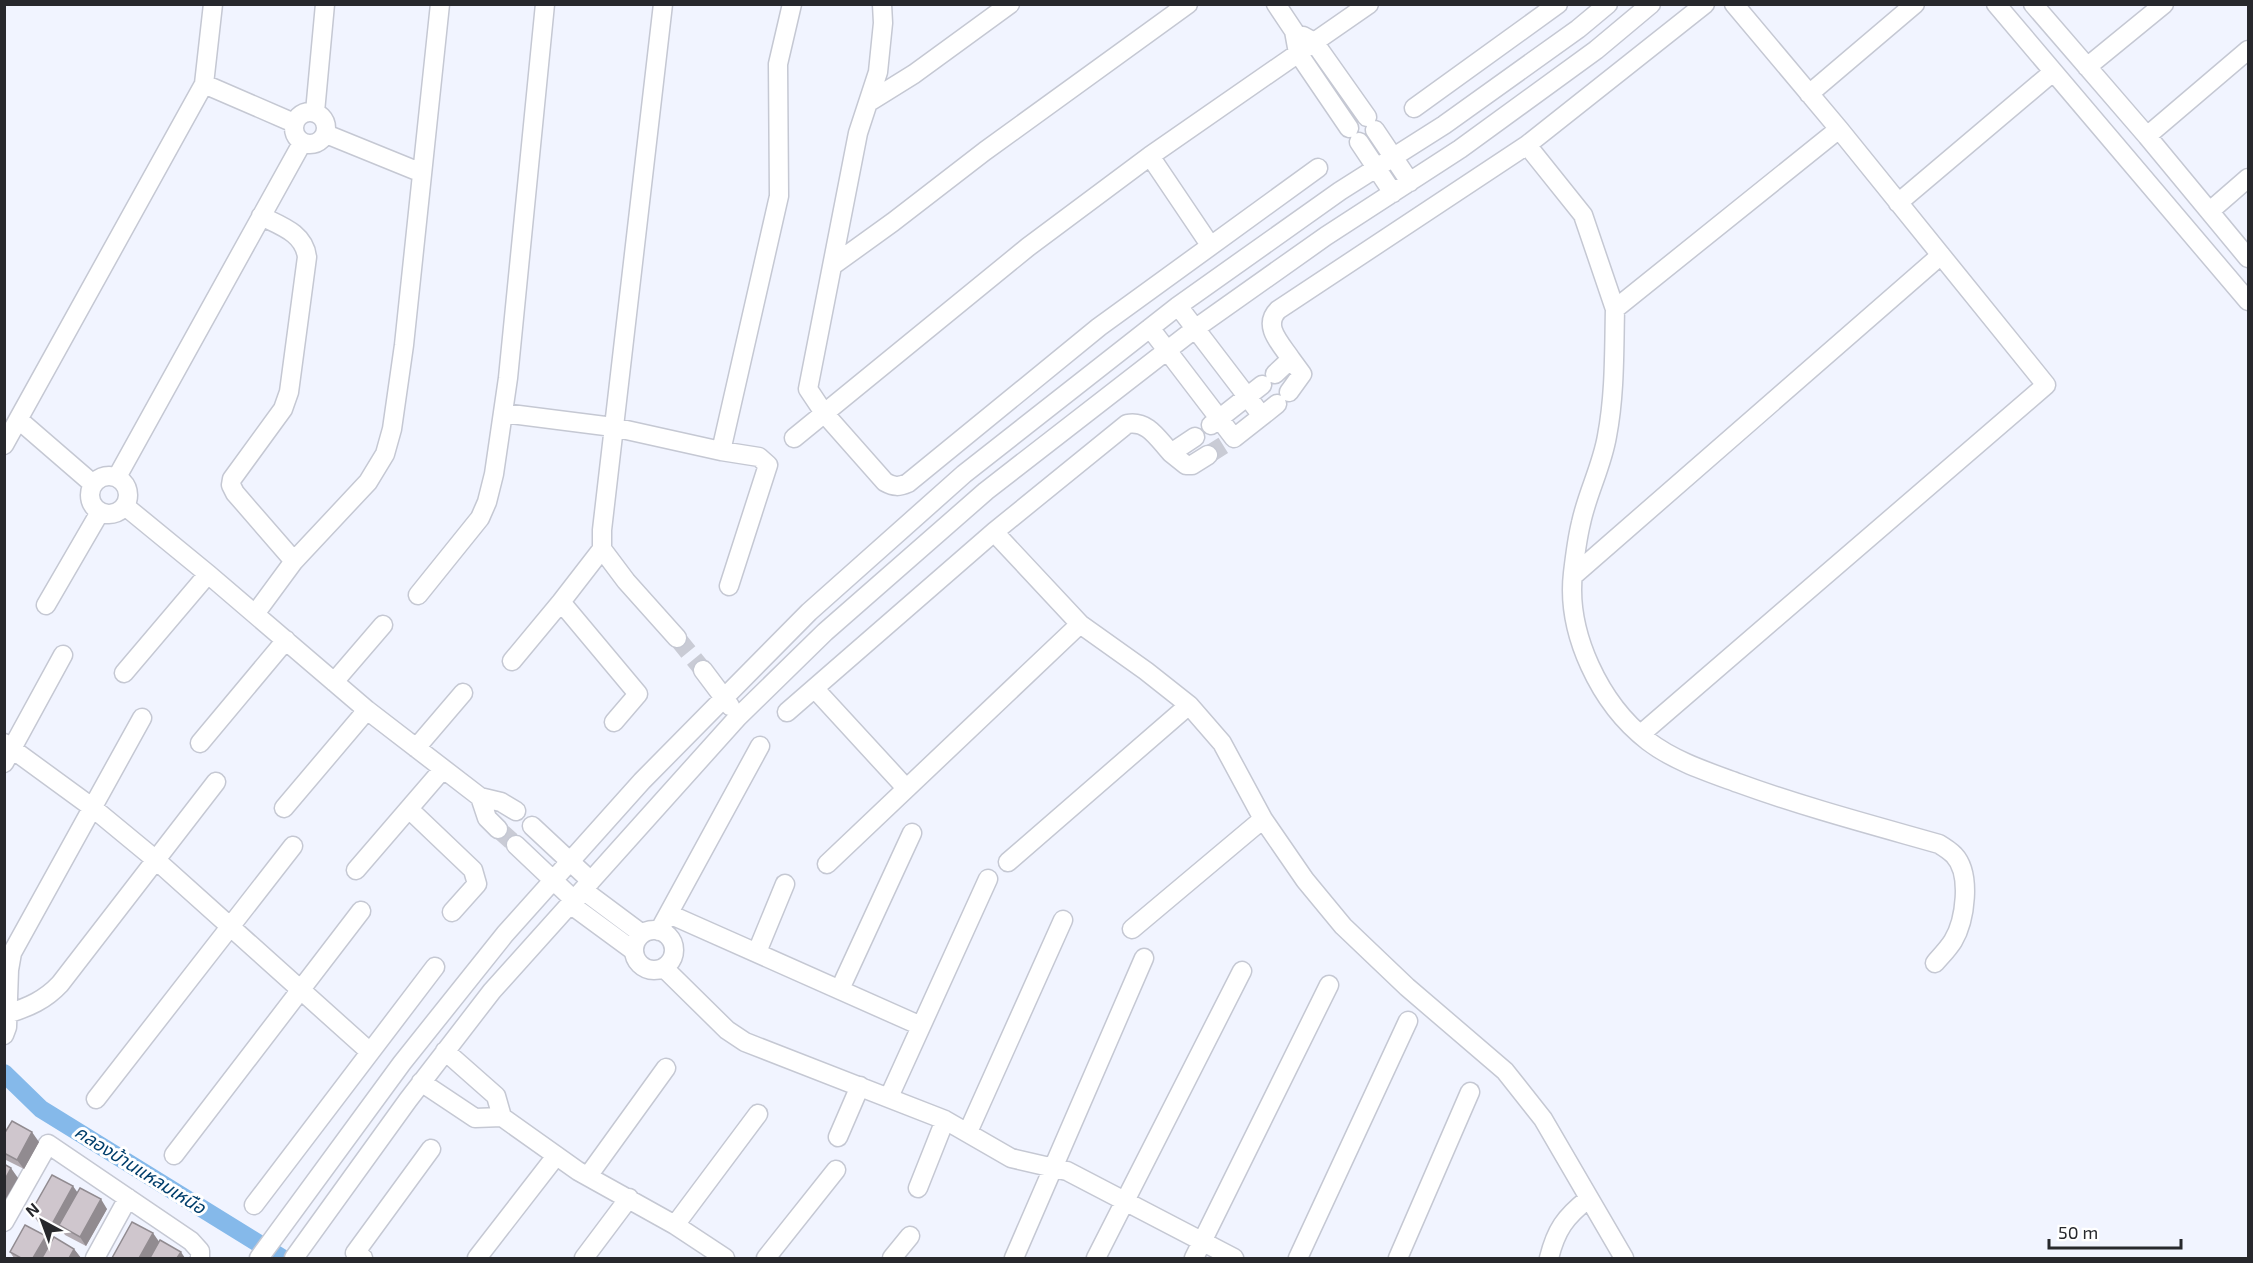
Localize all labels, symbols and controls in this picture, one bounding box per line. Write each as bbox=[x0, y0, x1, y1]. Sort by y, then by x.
water label: คลองบ้านแหลมเหนือ bbox=[71, 1120, 210, 1219]
north arrow bbox=[12, 1191, 72, 1251]
text: N bbox=[21, 1198, 42, 1220]
scale bar bbox=[2049, 1212, 2181, 1250]
text: 50 m bbox=[2058, 1221, 2098, 1243]

